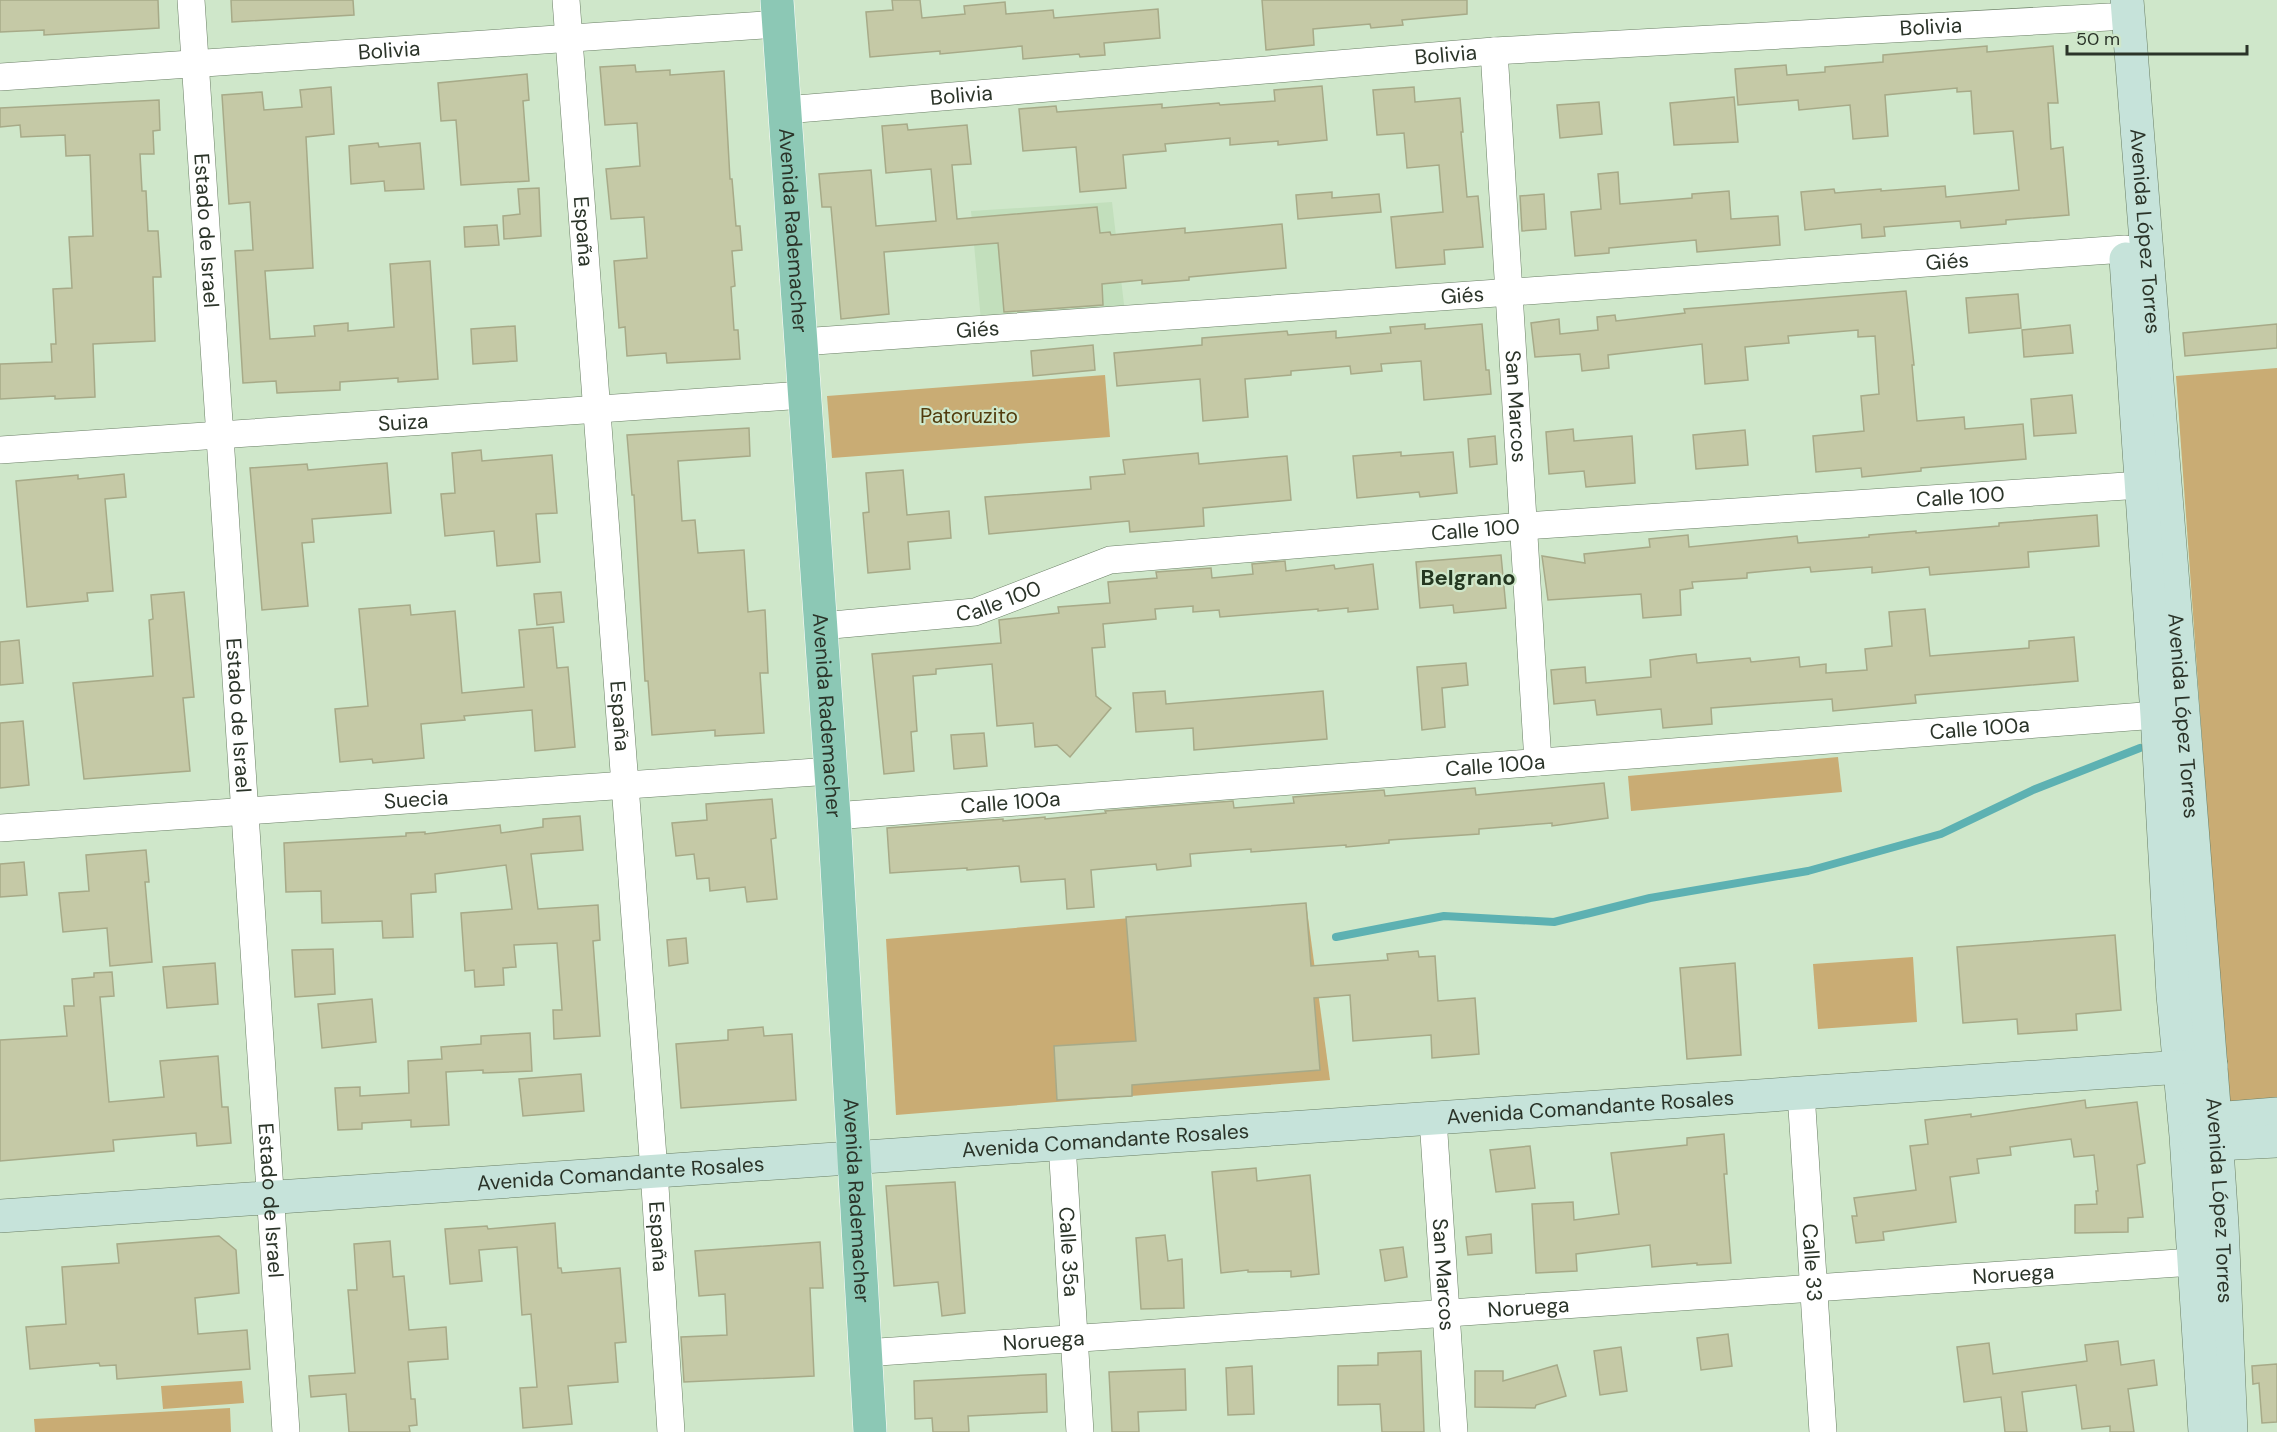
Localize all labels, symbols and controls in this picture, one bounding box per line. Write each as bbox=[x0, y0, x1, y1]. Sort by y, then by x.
street label: Bolivia bbox=[1899, 11, 1963, 43]
scale bar bbox=[2067, 18, 2247, 56]
text: 50 m bbox=[2076, 27, 2120, 51]
street label: Bolivia bbox=[357, 34, 421, 67]
street label: Bolivia bbox=[1413, 38, 1478, 72]
street label: Bolivia bbox=[929, 79, 994, 112]
street label: Avenida Rademacher bbox=[772, 127, 814, 334]
street label: Avenida López Torres bbox=[2123, 127, 2167, 335]
street label: Estado de Israel bbox=[187, 152, 225, 309]
street label: España bbox=[567, 195, 600, 268]
street label: Giés bbox=[1925, 246, 1970, 277]
street label: Giés bbox=[1440, 280, 1485, 311]
street label: Giés bbox=[955, 314, 1000, 345]
street label: San Marcos bbox=[1499, 349, 1533, 463]
park label: Patoruzito bbox=[920, 402, 1018, 430]
street label: Suiza bbox=[377, 407, 429, 438]
street label: Calle 100 bbox=[1915, 480, 2006, 514]
street label: Calle 100 bbox=[1430, 512, 1521, 548]
district label: Belgrano bbox=[1420, 563, 1516, 592]
street label: Calle 100 bbox=[955, 574, 1045, 628]
street label: Avenida Rademacher bbox=[806, 612, 848, 819]
street label: Avenida López Torres bbox=[2161, 612, 2205, 820]
street label: Estado de Israel bbox=[219, 637, 258, 794]
street label: España bbox=[603, 680, 636, 752]
street label: Calle 100a bbox=[1929, 711, 2031, 746]
street label: Calle 100a bbox=[1444, 748, 1546, 783]
street label: Suecia bbox=[383, 783, 449, 816]
street label: Calle 100a bbox=[959, 785, 1061, 820]
street label: Avenida Comandante Rosales bbox=[1446, 1084, 1735, 1131]
street label: Avenida López Torres bbox=[2199, 1096, 2239, 1304]
street label: Avenida Rademacher bbox=[836, 1097, 876, 1304]
street label: Avenida Comandante Rosales bbox=[961, 1117, 1250, 1164]
street label: Estado de Israel bbox=[252, 1122, 290, 1279]
street label: Avenida Comandante Rosales bbox=[476, 1150, 765, 1197]
street label: España bbox=[642, 1200, 675, 1273]
street label: Calle 35a bbox=[1052, 1206, 1086, 1298]
street label: San Marcos bbox=[1426, 1217, 1461, 1332]
street label: Calle 33 bbox=[1796, 1223, 1829, 1303]
street label: Noruega bbox=[1972, 1258, 2055, 1291]
street label: Noruega bbox=[1487, 1291, 1570, 1324]
street label: Noruega bbox=[1002, 1324, 1085, 1357]

